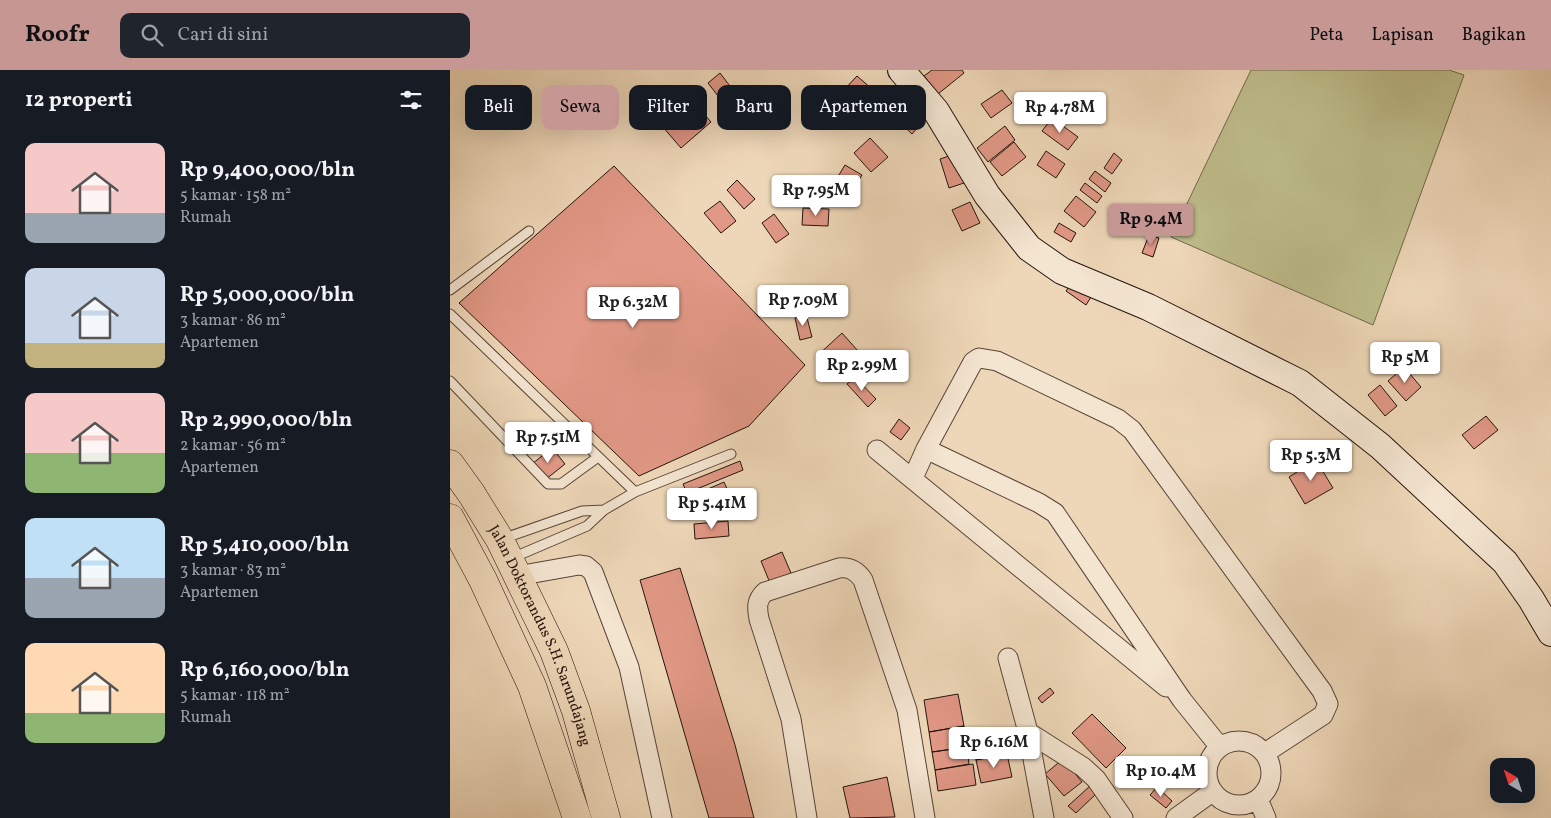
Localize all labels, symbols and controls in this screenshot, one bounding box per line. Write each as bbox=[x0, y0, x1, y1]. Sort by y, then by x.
search box bbox=[120, 13, 470, 58]
text: Roofr bbox=[25, 18, 90, 52]
icon: search bbox=[138, 21, 166, 49]
text: Cari di sini bbox=[178, 22, 268, 48]
text: Peta bbox=[1310, 23, 1343, 48]
text: Lapisan bbox=[1371, 23, 1434, 48]
text: Bagikan bbox=[1462, 23, 1526, 48]
chip: Beli bbox=[465, 85, 532, 130]
chip: Sewa bbox=[542, 85, 619, 130]
chip: Filter bbox=[629, 85, 707, 130]
chip: Baru bbox=[717, 85, 791, 130]
chip: Apartemen bbox=[801, 85, 926, 130]
text: 12 properti bbox=[25, 86, 133, 115]
icon: filters bbox=[397, 86, 425, 114]
pin: Rp 4.78M bbox=[1008, 92, 1112, 134]
text: Rp 4.78M bbox=[1025, 97, 1095, 119]
text: Rp 9,400,000/bln bbox=[180, 156, 355, 185]
icon: home bbox=[65, 163, 125, 223]
pin: Rp 7.95M bbox=[764, 174, 868, 217]
text: Rp 7.95M bbox=[782, 180, 850, 202]
text: 5 kamar · 158 m² bbox=[180, 185, 291, 207]
pin: Rp 9.4M bbox=[1105, 204, 1197, 246]
text: Rumah bbox=[180, 207, 232, 229]
text: Rp 9.4M bbox=[1119, 209, 1183, 231]
text: Rp 5,000,000/bln bbox=[180, 281, 354, 310]
pin: Rp 7.09M bbox=[751, 284, 855, 327]
pin: Rp 6.32M bbox=[581, 286, 685, 329]
icon: home bbox=[65, 288, 125, 348]
text: Rp 7.09M bbox=[768, 290, 838, 312]
text: Rp 6.32M bbox=[598, 292, 668, 314]
text: 3 kamar · 86 m² bbox=[180, 310, 286, 332]
text: Apartemen bbox=[180, 332, 259, 354]
pin: Rp 5M bbox=[1370, 342, 1440, 384]
text: Rp 5M bbox=[1381, 347, 1429, 369]
pin: Rp 2.99M bbox=[810, 350, 914, 392]
text: Rp 2.99M bbox=[827, 355, 897, 377]
text: Rp 2,990,000/bln bbox=[180, 406, 352, 435]
icon: home bbox=[65, 413, 125, 473]
pin: Rp 7.51M bbox=[496, 422, 600, 464]
text: Rp 7.51M bbox=[516, 427, 580, 449]
text: 2 kamar · 56 m² bbox=[180, 435, 286, 457]
pin: Rp 5.3M bbox=[1265, 440, 1357, 482]
text: Rp 5.3M bbox=[1281, 445, 1341, 467]
text: Apartemen bbox=[180, 457, 259, 479]
pin: Rp 5.41M bbox=[660, 488, 764, 530]
text: Rp 5.41M bbox=[678, 493, 746, 515]
street label: Jalan Doktorandus S.H. Sarundajang bbox=[483, 521, 596, 749]
text: Rp 5,410,000/bln bbox=[180, 531, 349, 560]
icon: home bbox=[65, 538, 125, 598]
text: 3 kamar · 83 m² bbox=[180, 560, 286, 582]
text: Apartemen bbox=[180, 582, 259, 604]
text: Rp 6,160,000/bln bbox=[180, 656, 350, 685]
icon: home bbox=[65, 663, 125, 723]
text: 5 kamar · 118 m² bbox=[180, 685, 290, 707]
text: Rumah bbox=[180, 707, 232, 729]
pin: Rp 6.16M bbox=[942, 726, 1046, 769]
text: Rp 6.16M bbox=[960, 732, 1028, 754]
pin: Rp 10.4M bbox=[1109, 756, 1213, 798]
north arrow bbox=[1490, 758, 1535, 802]
map controls bbox=[1490, 758, 1535, 803]
text: Rp 10.4M bbox=[1126, 761, 1196, 783]

